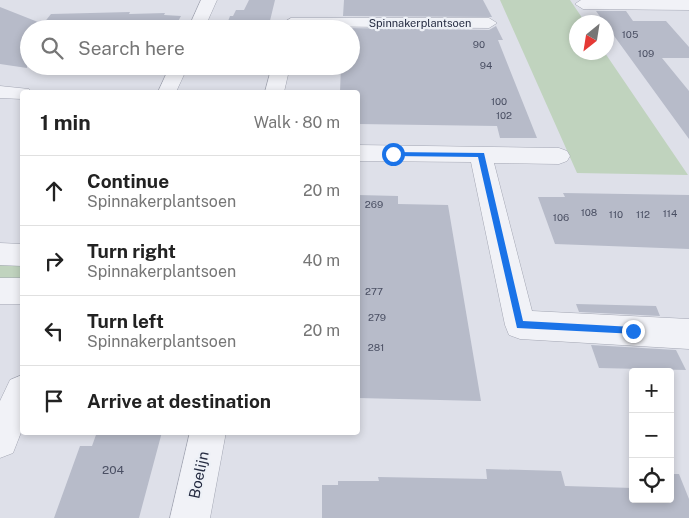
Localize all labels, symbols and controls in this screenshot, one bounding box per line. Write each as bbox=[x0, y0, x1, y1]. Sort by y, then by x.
north arrow bbox=[569, 15, 614, 60]
street label: Spinnakerplantsoen bbox=[369, 17, 471, 29]
search box bbox=[20, 20, 360, 75]
house number: 105 bbox=[622, 28, 638, 40]
icon: search bbox=[38, 34, 66, 62]
text: Search here bbox=[78, 37, 185, 59]
house number: 90 bbox=[473, 38, 485, 50]
house number: 109 bbox=[638, 47, 654, 59]
house number: 94 bbox=[480, 59, 492, 71]
house number: 100 bbox=[491, 95, 507, 107]
house number: 102 bbox=[496, 109, 512, 121]
text: 1 min bbox=[40, 110, 91, 135]
text: Walk · 80 m bbox=[254, 113, 340, 132]
route start bbox=[382, 143, 405, 166]
text: Continue bbox=[87, 170, 169, 192]
icon: ahead bbox=[40, 177, 68, 205]
text: 20 m bbox=[303, 181, 340, 200]
text: Spinnakerplantsoen bbox=[87, 192, 236, 211]
house number: 269 bbox=[365, 198, 383, 210]
house number: 108 bbox=[581, 206, 597, 218]
house number: 114 bbox=[663, 207, 677, 219]
house number: 110 bbox=[609, 208, 623, 220]
house number: 112 bbox=[636, 208, 650, 220]
house number: 106 bbox=[553, 211, 569, 223]
text: Turn right bbox=[87, 240, 176, 262]
icon: right bbox=[40, 247, 68, 275]
text: 40 m bbox=[302, 251, 340, 270]
text: Spinnakerplantsoen bbox=[87, 262, 236, 281]
house number: 277 bbox=[365, 285, 383, 297]
text: Turn left bbox=[87, 310, 164, 332]
house number: 279 bbox=[368, 311, 386, 323]
icon: left bbox=[40, 317, 68, 345]
route end bbox=[622, 320, 645, 343]
text: 20 m bbox=[303, 321, 340, 340]
text: Spinnakerplantsoen bbox=[87, 332, 236, 351]
house number: 281 bbox=[368, 341, 384, 353]
map controls bbox=[629, 368, 674, 503]
button: + bbox=[629, 368, 674, 413]
icon: arrive bbox=[40, 387, 68, 415]
text: Arrive at destination bbox=[87, 390, 271, 412]
button: − bbox=[629, 413, 674, 458]
street label: Boelijn bbox=[185, 450, 212, 500]
button: locate bbox=[629, 458, 674, 503]
house number: 204 bbox=[102, 463, 124, 477]

